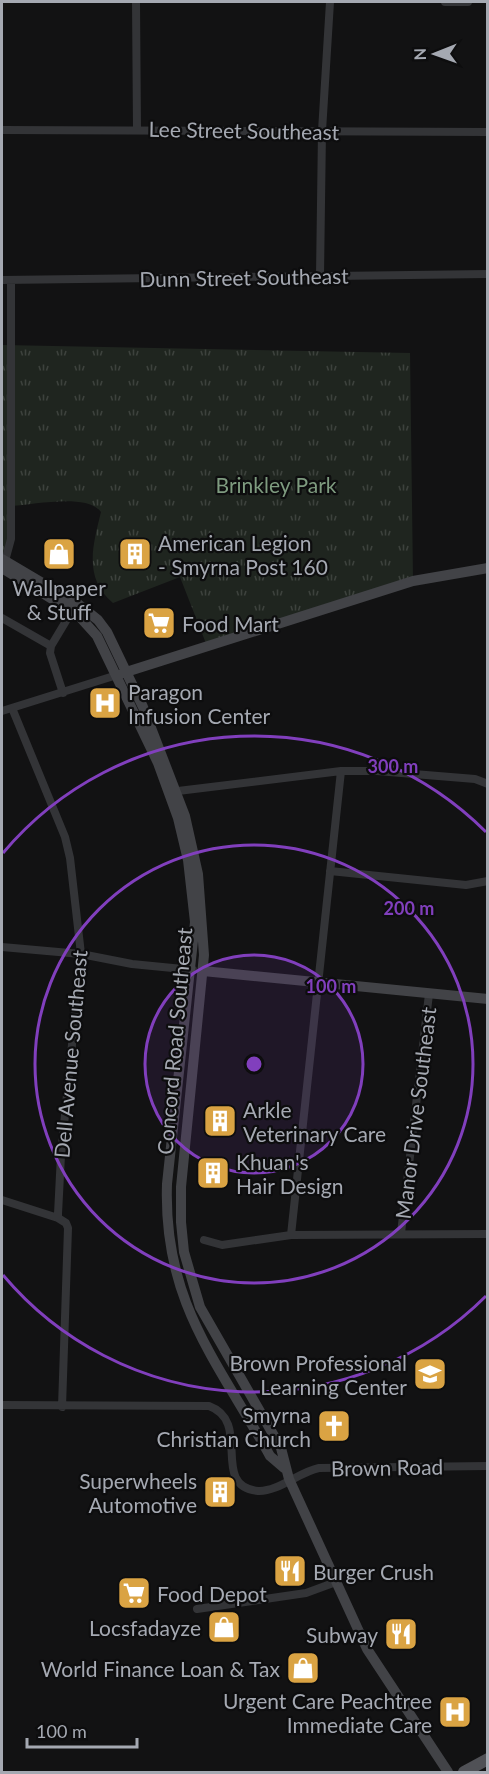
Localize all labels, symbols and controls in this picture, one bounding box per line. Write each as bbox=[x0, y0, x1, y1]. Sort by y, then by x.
north arrow bbox=[405, 24, 465, 84]
text: N bbox=[410, 48, 429, 61]
street label: Lee Street Southeast bbox=[149, 116, 340, 144]
street label: Dunn Street Southeast bbox=[139, 263, 349, 291]
park label: Brinkley Park bbox=[216, 472, 337, 497]
place label: American Legion - Smyrna Post 160 bbox=[158, 530, 328, 579]
shop icon: Wallpaper & Stuff bbox=[41, 536, 77, 572]
building icon: American Legion - Smyrna Post 160 bbox=[117, 536, 153, 572]
place label: Wallpaper & Stuff bbox=[12, 575, 106, 624]
supermarket icon: Food Mart bbox=[141, 605, 177, 641]
place label: Food Mart bbox=[182, 611, 279, 636]
place label: Paragon Infusion Center bbox=[128, 679, 271, 728]
hospital icon: Paragon Infusion Center bbox=[87, 685, 123, 721]
text: 300 m bbox=[368, 755, 418, 777]
text: 200 m bbox=[384, 897, 434, 919]
street label: Concord Road Southeast bbox=[152, 926, 196, 1156]
street label: Dell Avenue Southeast bbox=[48, 948, 92, 1159]
text: 100 m bbox=[306, 975, 356, 997]
street label: Manor Drive Southeast bbox=[390, 1005, 440, 1221]
centre of rings bbox=[244, 1054, 264, 1074]
place label: Arkle Veterinary Care bbox=[243, 1097, 386, 1146]
building icon: Arkle Veterinary Care bbox=[202, 1103, 238, 1139]
place label: Khuan's Hair Design bbox=[236, 1149, 343, 1198]
building icon: Khuan's Hair Design bbox=[195, 1155, 231, 1191]
place label: Brown Professional Learning Center bbox=[229, 1350, 407, 1399]
school or university icon: Brown Professional Learning Center bbox=[412, 1356, 448, 1392]
place label: Smyrna Christian Church bbox=[157, 1402, 311, 1451]
church icon: Smyrna Christian Church bbox=[316, 1408, 352, 1444]
street label: Brown Road bbox=[331, 1454, 443, 1480]
place label: Superwheels Automotive bbox=[79, 1468, 197, 1517]
building icon: Superwheels Automotive bbox=[202, 1474, 238, 1510]
restaurant icon: Burger Crush bbox=[272, 1553, 308, 1589]
place label: Burger Crush bbox=[313, 1559, 434, 1584]
supermarket icon: Food Depot bbox=[116, 1575, 152, 1611]
place label: Food Depot bbox=[157, 1581, 267, 1606]
shop icon: Locsfadayze bbox=[206, 1609, 242, 1645]
place label: Locsfadayze bbox=[89, 1615, 201, 1640]
restaurant icon: Subway bbox=[383, 1616, 419, 1652]
place label: Subway bbox=[306, 1622, 378, 1647]
shop icon: World Finance Loan & Tax bbox=[285, 1650, 321, 1686]
place label: World Finance Loan & Tax bbox=[41, 1656, 281, 1681]
place label: Urgent Care Peachtree Immediate Care bbox=[223, 1688, 432, 1737]
hospital icon: Urgent Care Peachtree Immediate Care bbox=[437, 1694, 473, 1730]
scale bar bbox=[27, 1711, 136, 1749]
text: 100 m bbox=[36, 1720, 87, 1742]

